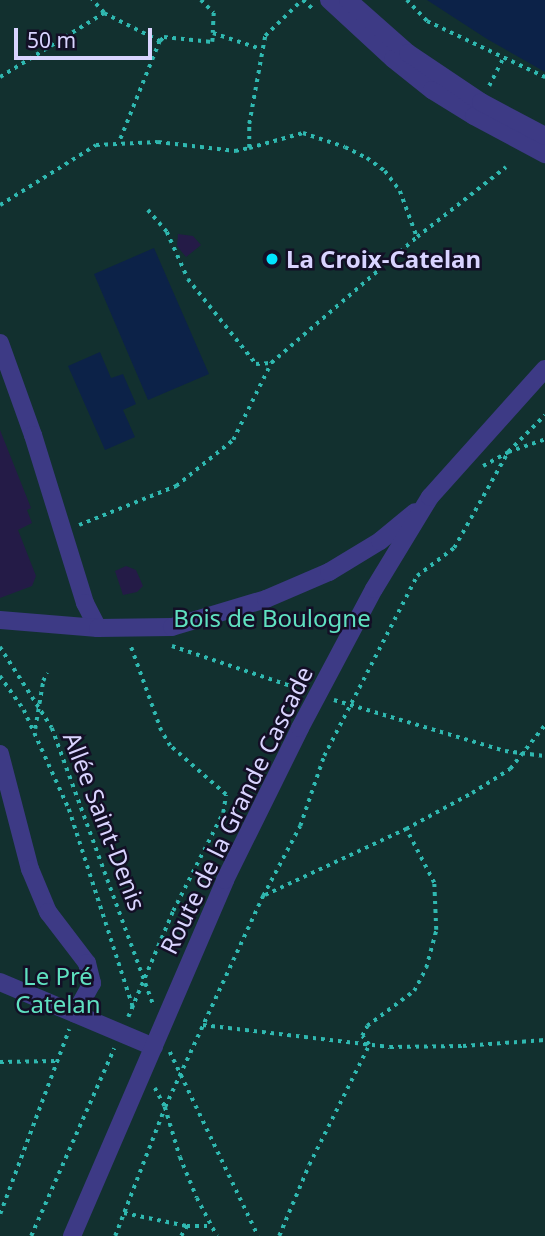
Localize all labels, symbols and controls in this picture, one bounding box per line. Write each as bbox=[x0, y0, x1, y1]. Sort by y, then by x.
scale bar bbox=[18, 14, 156, 58]
text: 50 m bbox=[27, 26, 76, 54]
place label: La Croix-Catelan bbox=[286, 245, 481, 273]
marker: La Croix-Catelan bbox=[264, 251, 280, 267]
park label: Bois de Boulogne bbox=[173, 604, 371, 632]
street label: Route de la Grande Cascade bbox=[154, 662, 318, 958]
street label: Allée Saint-Denis bbox=[58, 728, 152, 914]
park label: Le Pré Catelan bbox=[15, 962, 101, 1018]

